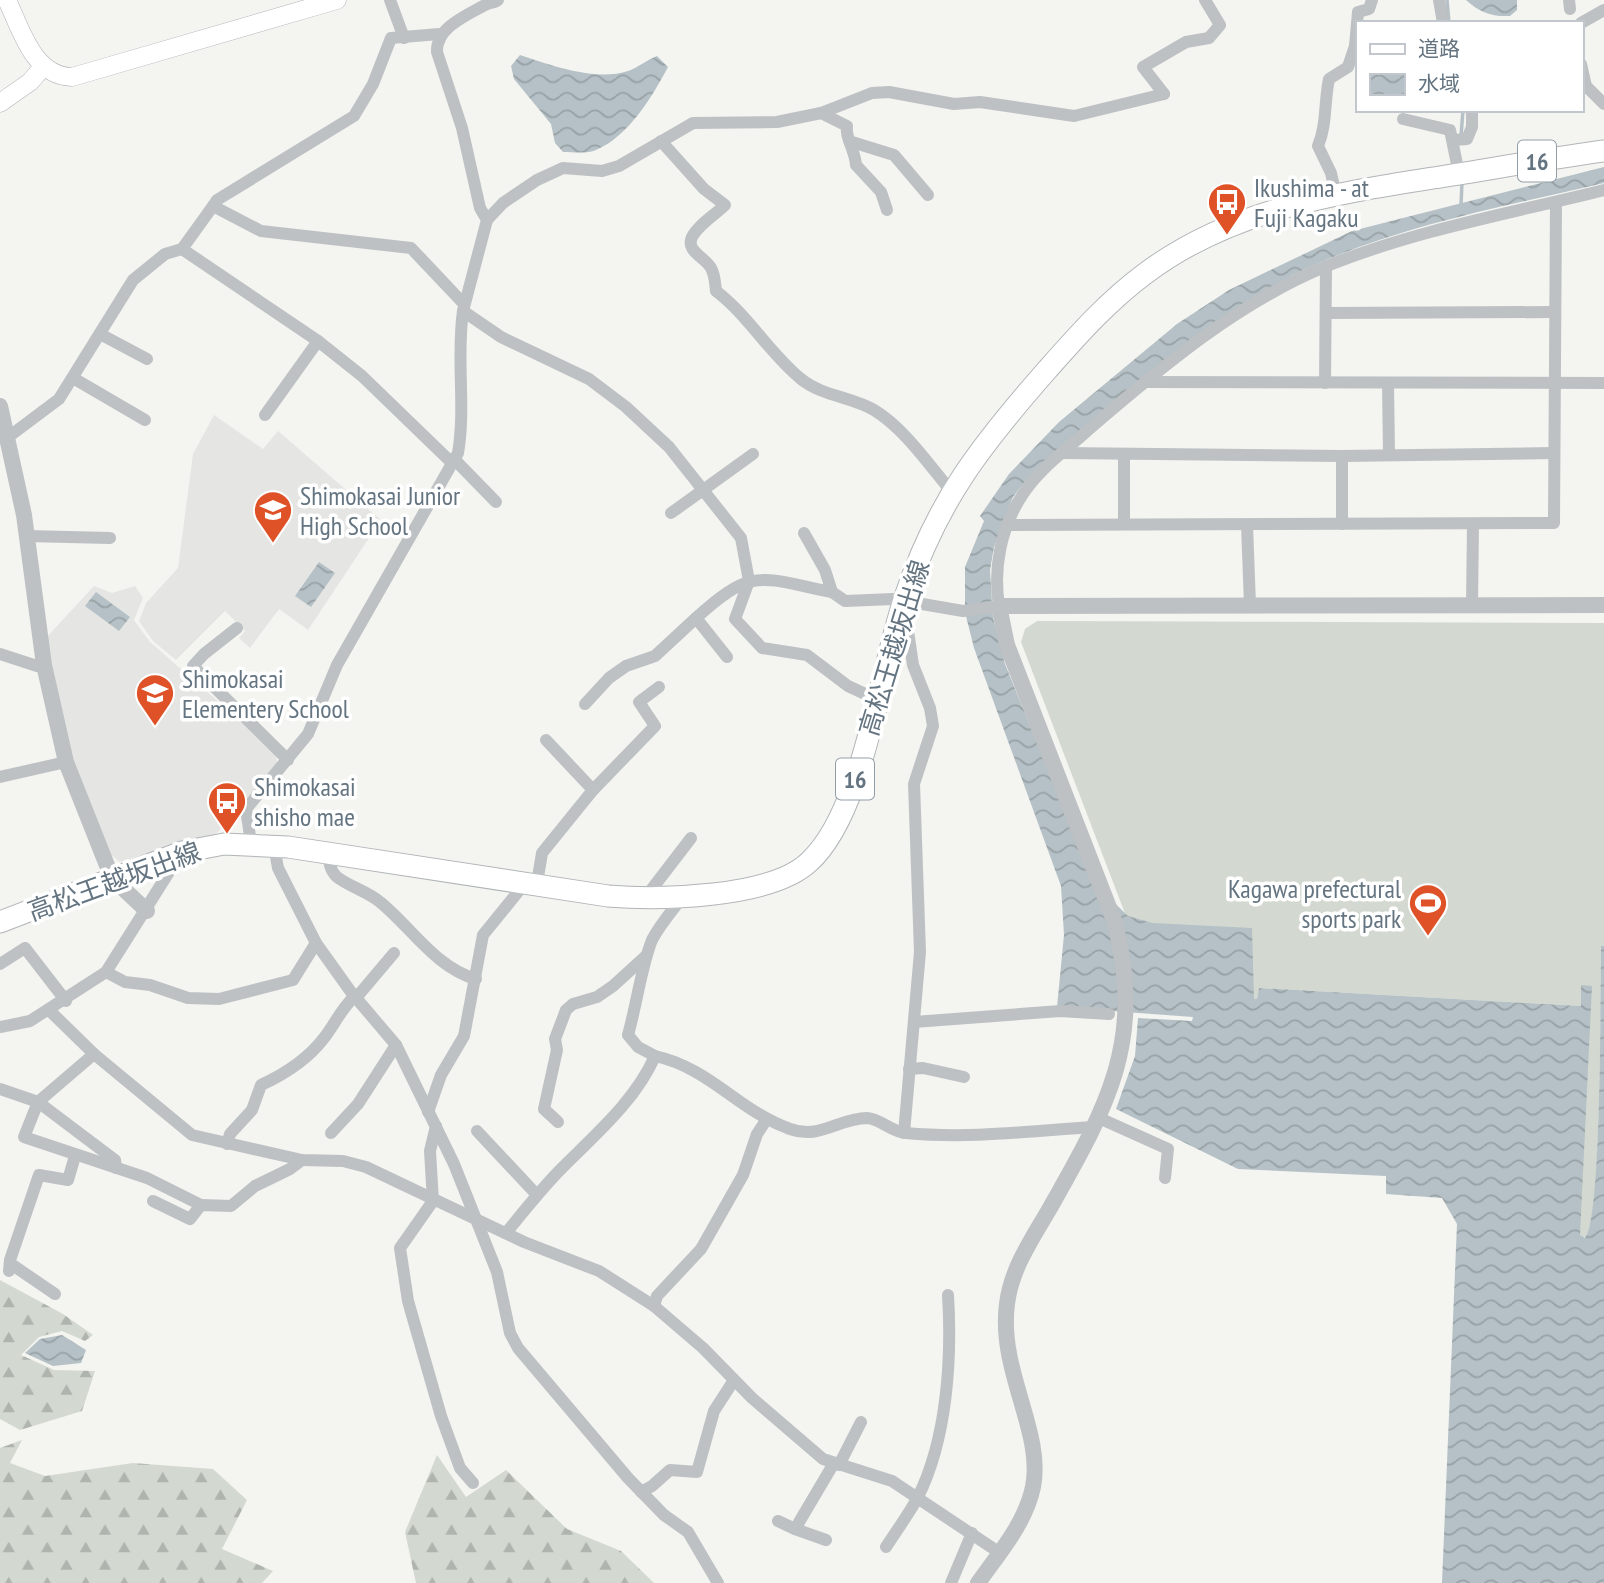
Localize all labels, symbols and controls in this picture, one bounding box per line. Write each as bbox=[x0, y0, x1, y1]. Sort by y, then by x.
legend bbox=[1356, 21, 1583, 112]
text: 道路 bbox=[1418, 35, 1460, 62]
text: 水域 bbox=[1418, 70, 1460, 97]
road number: 16 bbox=[1518, 140, 1556, 182]
place label: Ikushima - at Fuji Kagaku bbox=[1254, 171, 1369, 234]
bus stop icon: Ikushima - at Fuji Kagaku bbox=[1206, 181, 1248, 236]
place label: Shimokasai Junior High School bbox=[300, 479, 460, 542]
school or university icon: Shimokasai Junior High School bbox=[252, 489, 294, 544]
street label: 高松王越坂出線 bbox=[852, 556, 936, 740]
place label: Shimokasai Elementery School bbox=[182, 662, 349, 725]
school or university icon: Shimokasai Elementery School bbox=[134, 672, 176, 727]
road number: 16 bbox=[836, 758, 874, 800]
place label: Shimokasai shisho mae bbox=[254, 770, 356, 833]
bus stop icon: Shimokasai shisho mae bbox=[206, 780, 248, 835]
street label: 高松王越坂出線 bbox=[23, 834, 205, 928]
place label: Kagawa prefectural sports park bbox=[1228, 872, 1401, 935]
sports icon: Kagawa prefectural sports park bbox=[1407, 882, 1449, 937]

